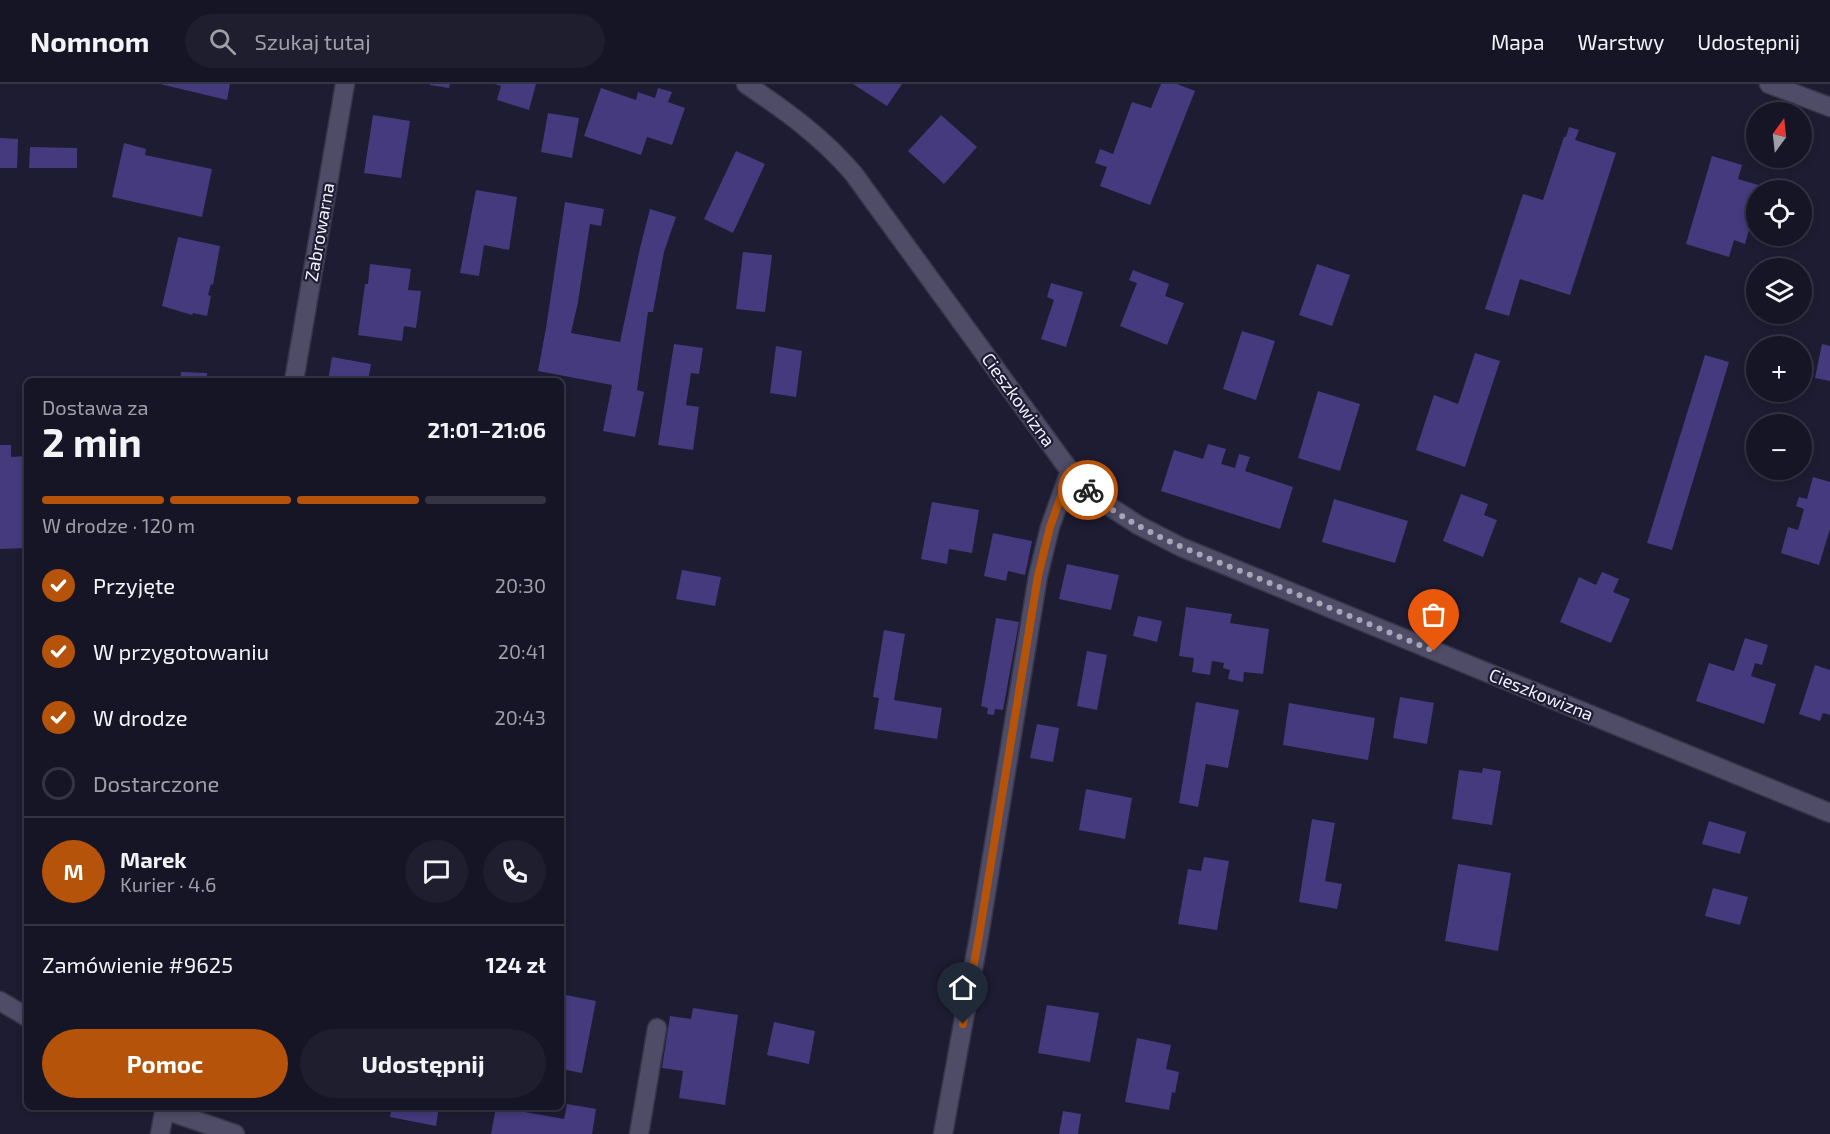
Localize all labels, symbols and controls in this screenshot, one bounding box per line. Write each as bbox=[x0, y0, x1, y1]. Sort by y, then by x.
search box bbox=[185, 14, 605, 68]
text: Nomnom bbox=[30, 24, 149, 58]
icon: search bbox=[206, 25, 239, 58]
text: Szukaj tutaj bbox=[254, 28, 371, 54]
text: Mapa bbox=[1491, 29, 1545, 54]
text: Warstwy bbox=[1578, 29, 1664, 54]
text: Udostępnij bbox=[1697, 29, 1800, 54]
north arrow bbox=[1746, 102, 1812, 168]
map controls bbox=[1746, 102, 1812, 480]
button: locate bbox=[1746, 180, 1812, 246]
street label: Zabrowarna bbox=[300, 181, 339, 283]
button: layers bbox=[1746, 258, 1812, 324]
button: + bbox=[1746, 336, 1812, 402]
street label: Cieszkowizna bbox=[977, 348, 1060, 451]
text: Dostawa za bbox=[42, 395, 148, 419]
button: − bbox=[1746, 414, 1812, 480]
text: 21:01–21:06 bbox=[428, 416, 546, 442]
text: 2 min bbox=[42, 418, 142, 465]
courier bbox=[1058, 460, 1118, 520]
icon: bike bbox=[1072, 474, 1105, 507]
text: W drodze · 120 m bbox=[42, 513, 195, 537]
icon: check bbox=[42, 569, 75, 602]
text: Przyjęte bbox=[93, 572, 175, 598]
text: 20:30 bbox=[495, 573, 546, 597]
pin bbox=[1408, 589, 1459, 651]
icon: bag bbox=[1417, 598, 1450, 631]
icon: check bbox=[42, 635, 75, 668]
text: W przygotowaniu bbox=[93, 638, 269, 664]
text: 20:41 bbox=[498, 639, 546, 663]
street label: Cieszkowizna bbox=[1486, 663, 1597, 725]
icon: check bbox=[42, 701, 75, 734]
text: W drodze bbox=[93, 704, 188, 730]
text: 20:43 bbox=[495, 705, 546, 729]
text: Dostarczone bbox=[93, 770, 219, 796]
button: chat bbox=[405, 840, 468, 903]
button: phone bbox=[483, 840, 546, 903]
text: Marek bbox=[120, 846, 187, 872]
text: M bbox=[63, 858, 84, 884]
text: Kurier · 4.6 bbox=[120, 872, 216, 896]
text: Zamówienie #9625 bbox=[42, 951, 233, 977]
text: 124 zł bbox=[485, 951, 546, 977]
pin bbox=[937, 962, 988, 1024]
icon: home bbox=[946, 971, 979, 1004]
button: Pomoc bbox=[42, 1029, 288, 1098]
button: Udostępnij bbox=[300, 1029, 546, 1098]

